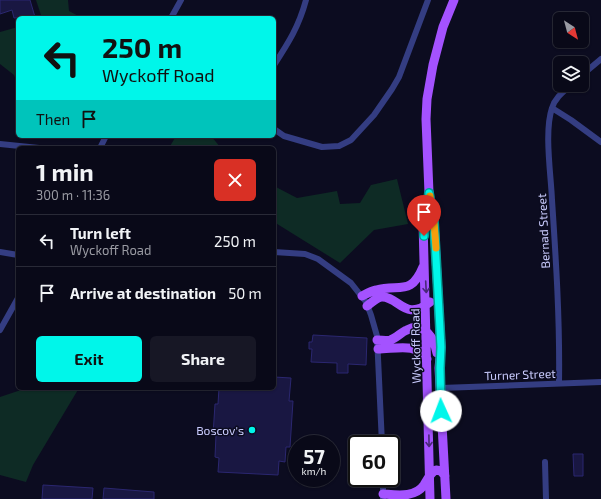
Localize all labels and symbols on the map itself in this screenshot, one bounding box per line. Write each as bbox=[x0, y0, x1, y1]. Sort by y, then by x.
north arrow bbox=[553, 12, 589, 48]
street label: Bernad Street bbox=[534, 193, 552, 269]
pin bbox=[407, 195, 441, 236]
one-way arrow bbox=[422, 280, 429, 293]
street label: Wyckoff Road bbox=[407, 308, 423, 384]
street label: Turner Street bbox=[484, 366, 556, 382]
position arrow bbox=[420, 390, 462, 432]
place label: Boscov's bbox=[196, 423, 244, 437]
marker: Boscov's bbox=[247, 425, 257, 435]
one-way arrow bbox=[425, 434, 433, 447]
speed limit sign: 60 bbox=[348, 435, 400, 487]

